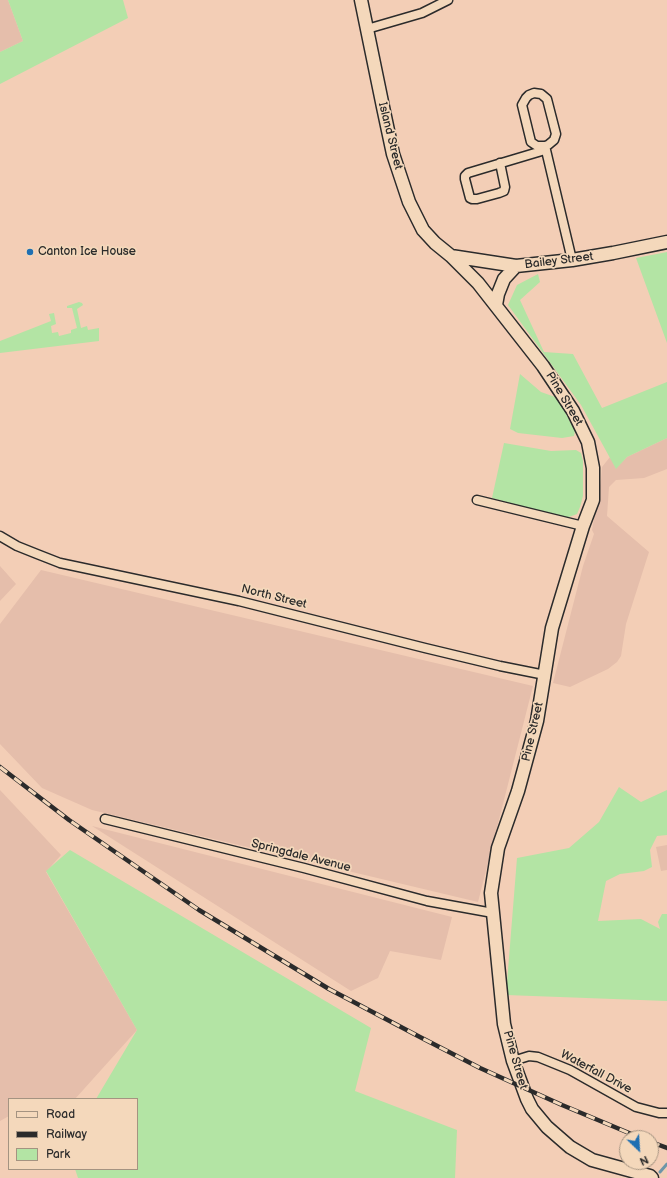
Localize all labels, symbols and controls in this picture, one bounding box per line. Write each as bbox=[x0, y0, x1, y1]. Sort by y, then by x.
street label: Island Street bbox=[375, 101, 405, 171]
place label: Canton Ice House bbox=[38, 245, 136, 259]
marker: Canton Ice House bbox=[25, 247, 35, 257]
street label: Bailey Street bbox=[524, 250, 594, 272]
street label: Pine Street bbox=[542, 369, 586, 429]
street label: North Street bbox=[240, 582, 308, 612]
street label: Pine Street bbox=[519, 701, 547, 763]
street label: Springdale Avenue bbox=[250, 837, 352, 875]
street label: Pine Street bbox=[500, 1029, 530, 1091]
street label: Waterfall Drive bbox=[558, 1047, 634, 1097]
legend bbox=[8, 1098, 138, 1170]
text: Road bbox=[46, 1107, 75, 1122]
text: Railway bbox=[46, 1127, 87, 1142]
north arrow bbox=[619, 1130, 659, 1170]
text: Park bbox=[46, 1147, 70, 1162]
text: N bbox=[637, 1153, 650, 1168]

